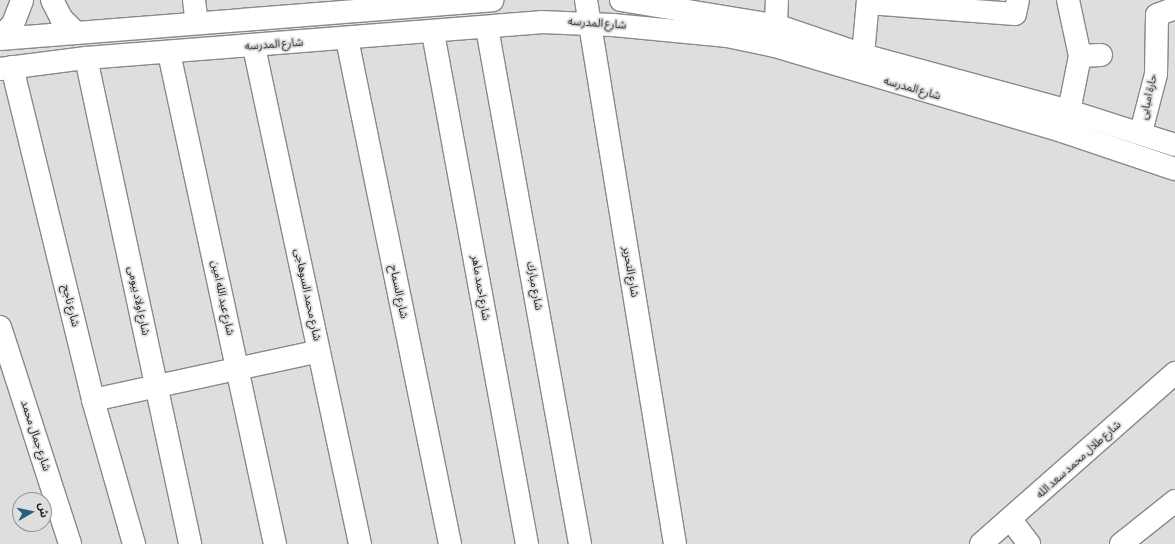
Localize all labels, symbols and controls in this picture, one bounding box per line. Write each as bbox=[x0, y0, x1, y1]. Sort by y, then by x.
street label: شارع المدرسه bbox=[567, 15, 627, 33]
street label: شارع المدرسه bbox=[244, 36, 304, 54]
street label: حارة امبابى bbox=[1137, 73, 1161, 121]
street label: شارع المدرسه bbox=[882, 75, 942, 103]
street label: شارع التحرير bbox=[619, 246, 641, 298]
street label: شارع محمد السوهاجى bbox=[291, 248, 323, 342]
street label: شارع احمد ماهر bbox=[468, 254, 492, 322]
street label: شارع عبد الله امين bbox=[208, 259, 236, 337]
street label: شارع مبارك bbox=[523, 261, 545, 311]
street label: شارع السماح bbox=[386, 264, 410, 320]
street label: شارع اولاد بيومى bbox=[124, 265, 152, 337]
street label: شارع ناجح bbox=[58, 284, 82, 328]
street label: شارع جمال محمد bbox=[17, 399, 53, 473]
street label: شارع طلال محمد سعد الله bbox=[1034, 418, 1124, 502]
north arrow bbox=[12, 492, 52, 532]
text: ش bbox=[36, 502, 51, 519]

